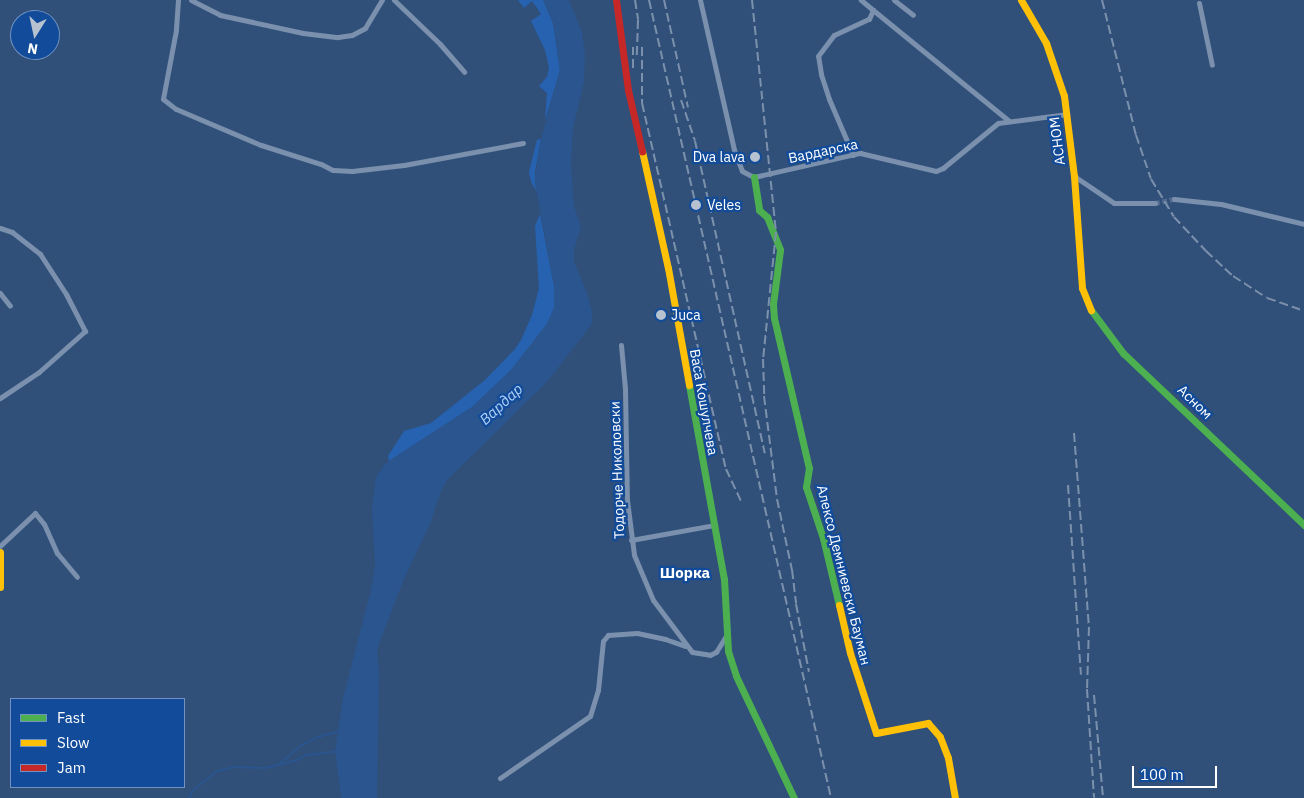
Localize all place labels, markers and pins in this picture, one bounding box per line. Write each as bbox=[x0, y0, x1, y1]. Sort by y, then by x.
place label: Dva lava bbox=[693, 149, 745, 165]
marker: Dva lava bbox=[749, 151, 761, 163]
place label: Veles bbox=[707, 197, 741, 213]
marker: Veles bbox=[689, 198, 703, 212]
place label: Juca bbox=[671, 307, 701, 323]
marker: Juca bbox=[655, 309, 667, 321]

